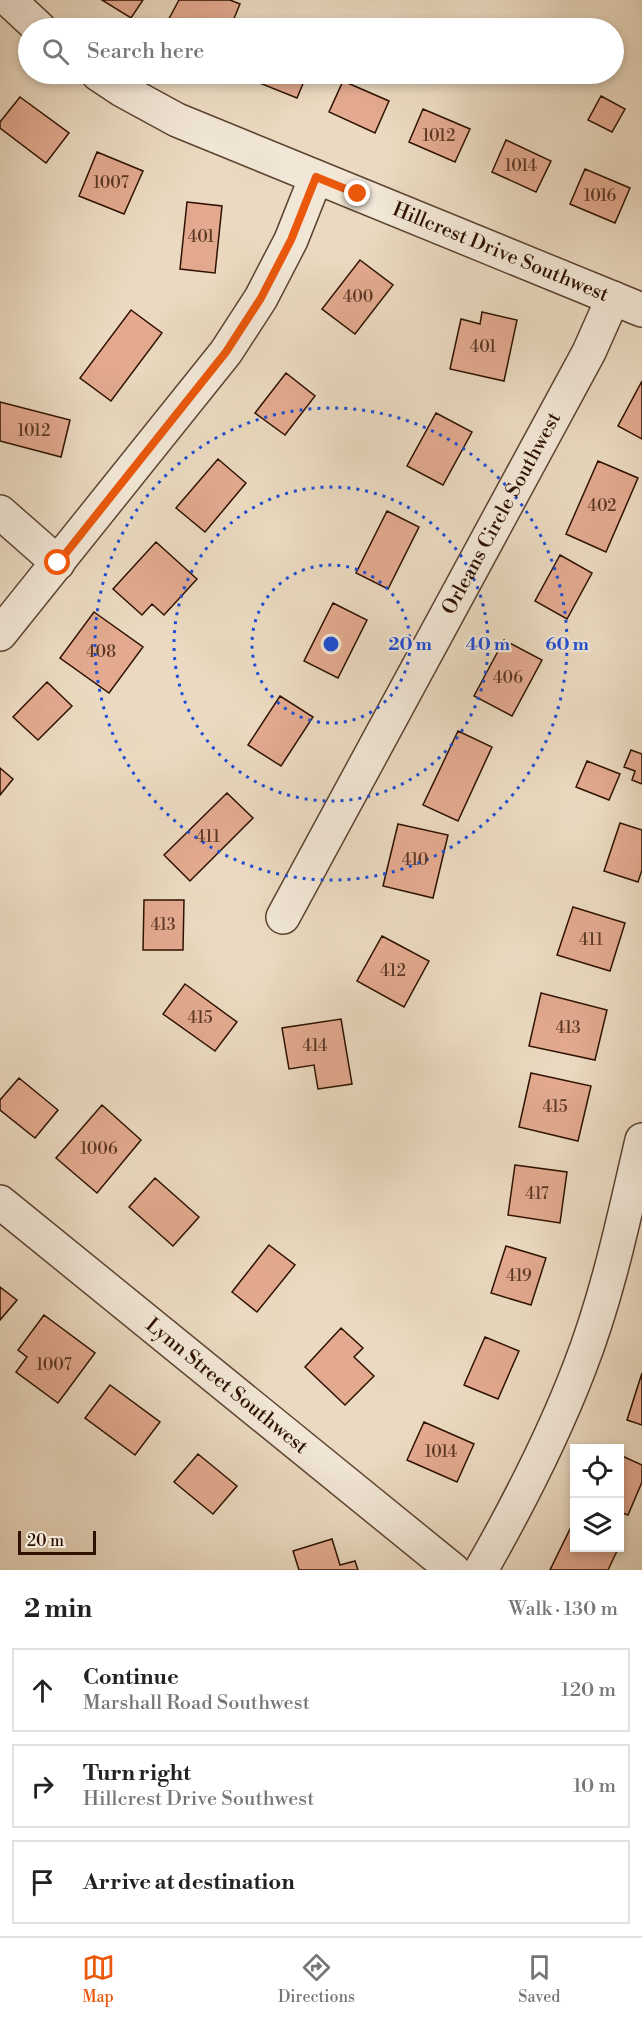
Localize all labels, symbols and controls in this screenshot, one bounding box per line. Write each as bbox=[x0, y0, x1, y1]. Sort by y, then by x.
search box bbox=[18, 18, 624, 84]
icon: search bbox=[39, 35, 72, 68]
text: Search here bbox=[87, 38, 204, 65]
house number: 1012 bbox=[423, 126, 455, 146]
house number: 1014 bbox=[505, 156, 538, 176]
house number: 1007 bbox=[93, 173, 129, 193]
route end bbox=[344, 180, 370, 206]
house number: 1016 bbox=[584, 186, 617, 206]
street label: Hillcrest Drive Southwest bbox=[389, 197, 612, 308]
house number: 401 bbox=[188, 227, 214, 247]
house number: 400 bbox=[343, 287, 373, 307]
house number: 401 bbox=[470, 337, 496, 357]
street label: Orleans Circle Southwest bbox=[437, 408, 567, 619]
house number: 1012 bbox=[18, 421, 50, 441]
house number: 402 bbox=[588, 496, 617, 516]
route start bbox=[44, 549, 70, 575]
text: 20 m bbox=[388, 633, 432, 656]
text: 40 m bbox=[466, 633, 511, 656]
text: 60 m bbox=[545, 633, 589, 656]
centre of rings bbox=[321, 634, 341, 654]
house number: 408 bbox=[86, 642, 116, 662]
house number: 406 bbox=[493, 668, 523, 688]
house number: 411 bbox=[196, 827, 220, 847]
house number: 410 bbox=[402, 850, 428, 870]
house number: 413 bbox=[150, 915, 176, 935]
house number: 411 bbox=[579, 930, 603, 950]
house number: 412 bbox=[380, 961, 406, 981]
house number: 415 bbox=[187, 1008, 213, 1028]
house number: 413 bbox=[555, 1018, 581, 1038]
house number: 414 bbox=[302, 1036, 328, 1056]
house number: 415 bbox=[542, 1097, 568, 1117]
house number: 1006 bbox=[80, 1139, 118, 1159]
house number: 417 bbox=[525, 1184, 549, 1204]
house number: 419 bbox=[506, 1266, 532, 1286]
street label: Lynn Street Southwest bbox=[140, 1313, 313, 1460]
house number: 1007 bbox=[36, 1355, 72, 1375]
house number: 1014 bbox=[425, 1442, 458, 1462]
map controls bbox=[570, 1444, 624, 1552]
button: locate bbox=[570, 1444, 624, 1498]
button: layers bbox=[570, 1498, 624, 1552]
scale bar bbox=[18, 1528, 96, 1556]
text: 20 m bbox=[27, 1531, 64, 1551]
text: 2 min bbox=[24, 1593, 92, 1625]
text: Walk · 130 m bbox=[509, 1597, 618, 1622]
text: Continue bbox=[83, 1664, 179, 1691]
icon: ahead bbox=[26, 1674, 59, 1707]
text: 120 m bbox=[561, 1678, 616, 1703]
text: Marshall Road Southwest bbox=[83, 1691, 310, 1716]
text: Turn right bbox=[83, 1760, 191, 1787]
icon: right bbox=[26, 1770, 59, 1803]
text: 10 m bbox=[573, 1774, 616, 1799]
text: Hillcrest Drive Southwest bbox=[83, 1787, 314, 1812]
icon: arrive bbox=[26, 1866, 59, 1899]
text: Arrive at destination bbox=[83, 1869, 295, 1896]
tab: Map bbox=[82, 1951, 115, 2007]
tab: Directions bbox=[278, 1951, 355, 2007]
tab: Saved bbox=[518, 1951, 560, 2007]

